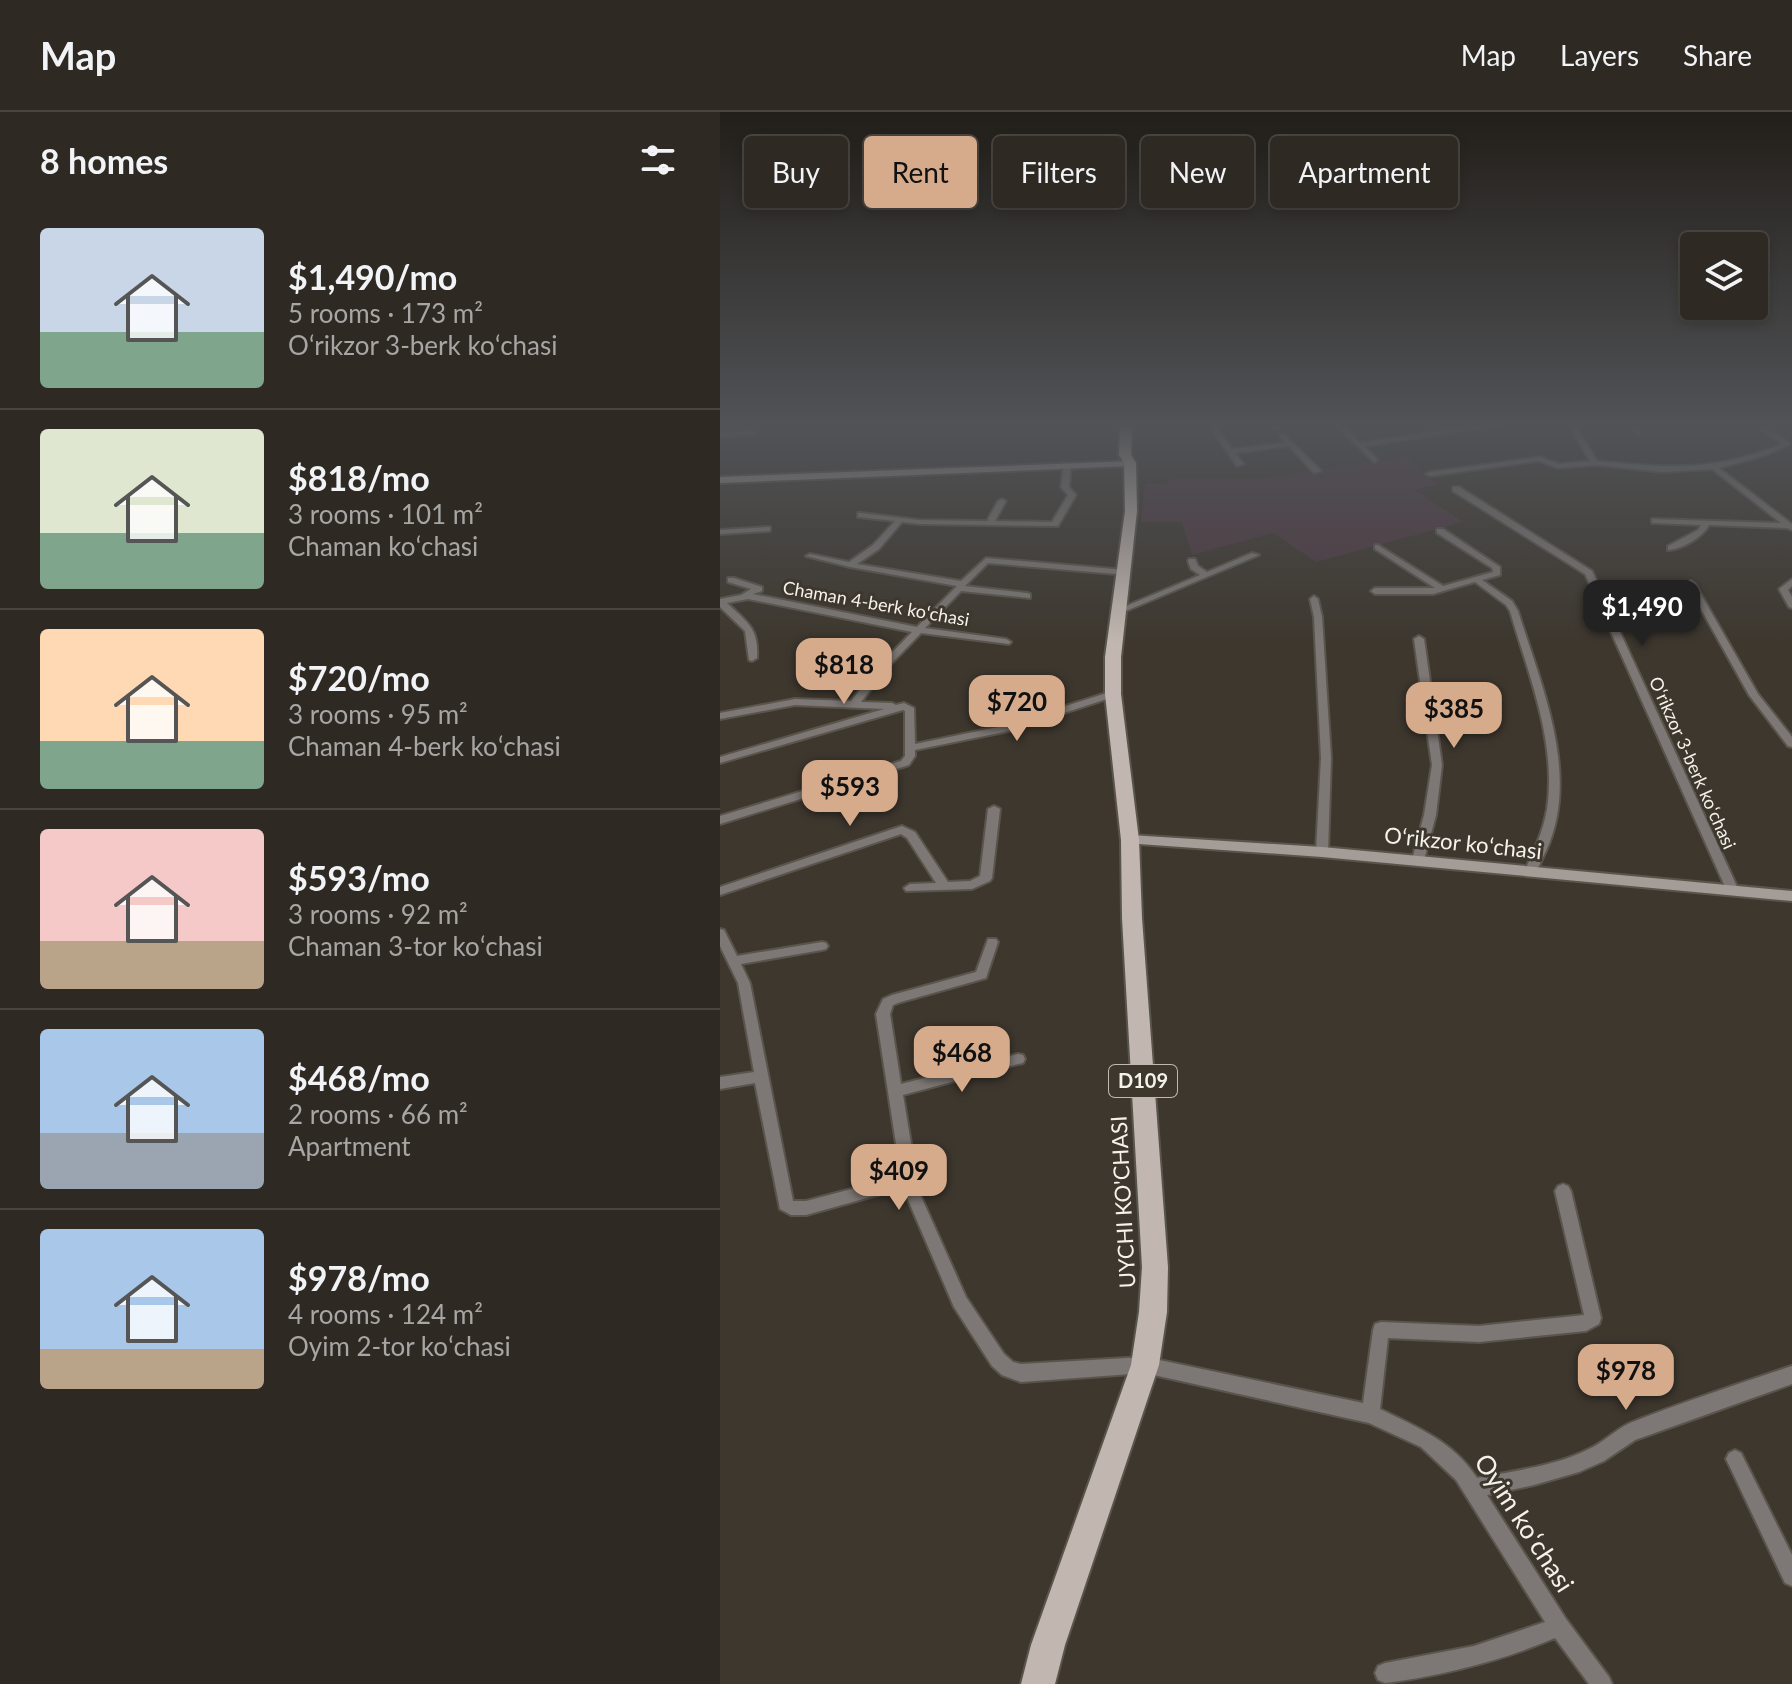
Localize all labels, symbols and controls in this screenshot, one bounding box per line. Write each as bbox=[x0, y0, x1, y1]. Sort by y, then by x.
text: Map bbox=[40, 32, 116, 78]
text: Map bbox=[1461, 38, 1516, 72]
text: Layers bbox=[1560, 38, 1639, 72]
text: Share bbox=[1683, 38, 1752, 72]
chip: Buy bbox=[744, 136, 848, 208]
chip: Rent bbox=[864, 136, 977, 208]
chip: Filters bbox=[993, 136, 1125, 208]
chip: New bbox=[1141, 136, 1254, 208]
chip: Apartment bbox=[1270, 136, 1458, 208]
icon: filters bbox=[636, 138, 680, 182]
text: 8 homes bbox=[40, 140, 168, 181]
map controls bbox=[1680, 232, 1768, 320]
button: layers bbox=[1680, 232, 1768, 320]
text: $1,490/mo bbox=[288, 256, 457, 297]
icon: home bbox=[104, 260, 200, 356]
text: 5 rooms · 173 m² bbox=[288, 297, 483, 329]
text: Oʻrikzor 3-berk koʻchasi bbox=[288, 329, 558, 361]
text: $818/mo bbox=[288, 457, 430, 498]
icon: home bbox=[104, 461, 200, 557]
text: 3 rooms · 101 m² bbox=[288, 498, 483, 530]
text: Chaman koʻchasi bbox=[288, 530, 478, 562]
street label: Chaman 4-berk koʻchasi bbox=[781, 576, 971, 630]
pin: $1,490 bbox=[1577, 580, 1707, 648]
text: $1,490 bbox=[1601, 590, 1683, 622]
pin: $818 bbox=[797, 638, 891, 706]
text: $818 bbox=[814, 648, 874, 680]
text: $720/mo bbox=[288, 657, 430, 698]
icon: home bbox=[104, 661, 200, 757]
street label: Oʻrikzor 3-berk koʻchasi bbox=[1645, 673, 1741, 852]
pin: $720 bbox=[970, 675, 1064, 743]
pin: $385 bbox=[1407, 682, 1501, 750]
text: $720 bbox=[987, 685, 1047, 717]
text: $385 bbox=[1424, 692, 1484, 724]
text: 3 rooms · 95 m² bbox=[288, 698, 468, 730]
text: Chaman 4-berk koʻchasi bbox=[288, 730, 561, 762]
pin: $593 bbox=[803, 760, 897, 828]
text: $593 bbox=[820, 770, 880, 802]
street label: Oʻrikzor koʻchasi bbox=[1383, 821, 1543, 864]
text: $593/mo bbox=[288, 857, 430, 898]
icon: home bbox=[104, 861, 200, 957]
text: 3 rooms · 92 m² bbox=[288, 898, 468, 930]
text: Chaman 3-tor koʻchasi bbox=[288, 930, 543, 962]
pin: $468 bbox=[915, 1026, 1009, 1094]
text: $468 bbox=[932, 1036, 992, 1068]
text: $468/mo bbox=[288, 1057, 430, 1098]
icon: home bbox=[104, 1061, 200, 1157]
road number: D109 bbox=[1109, 1065, 1177, 1097]
text: 2 rooms · 66 m² bbox=[288, 1098, 468, 1130]
street label: UYCHI KO'CHASI bbox=[1105, 1115, 1140, 1289]
text: Apartment bbox=[288, 1130, 411, 1162]
pin: $409 bbox=[852, 1144, 946, 1212]
text: $409 bbox=[869, 1154, 929, 1186]
text: $978/mo bbox=[288, 1257, 430, 1298]
icon: home bbox=[104, 1261, 200, 1357]
text: 4 rooms · 124 m² bbox=[288, 1298, 483, 1330]
text: Oyim 2-tor koʻchasi bbox=[288, 1330, 511, 1362]
pin: $978 bbox=[1579, 1344, 1673, 1412]
text: $978 bbox=[1596, 1354, 1656, 1386]
street label: Oyim koʻchasi bbox=[1468, 1447, 1581, 1598]

